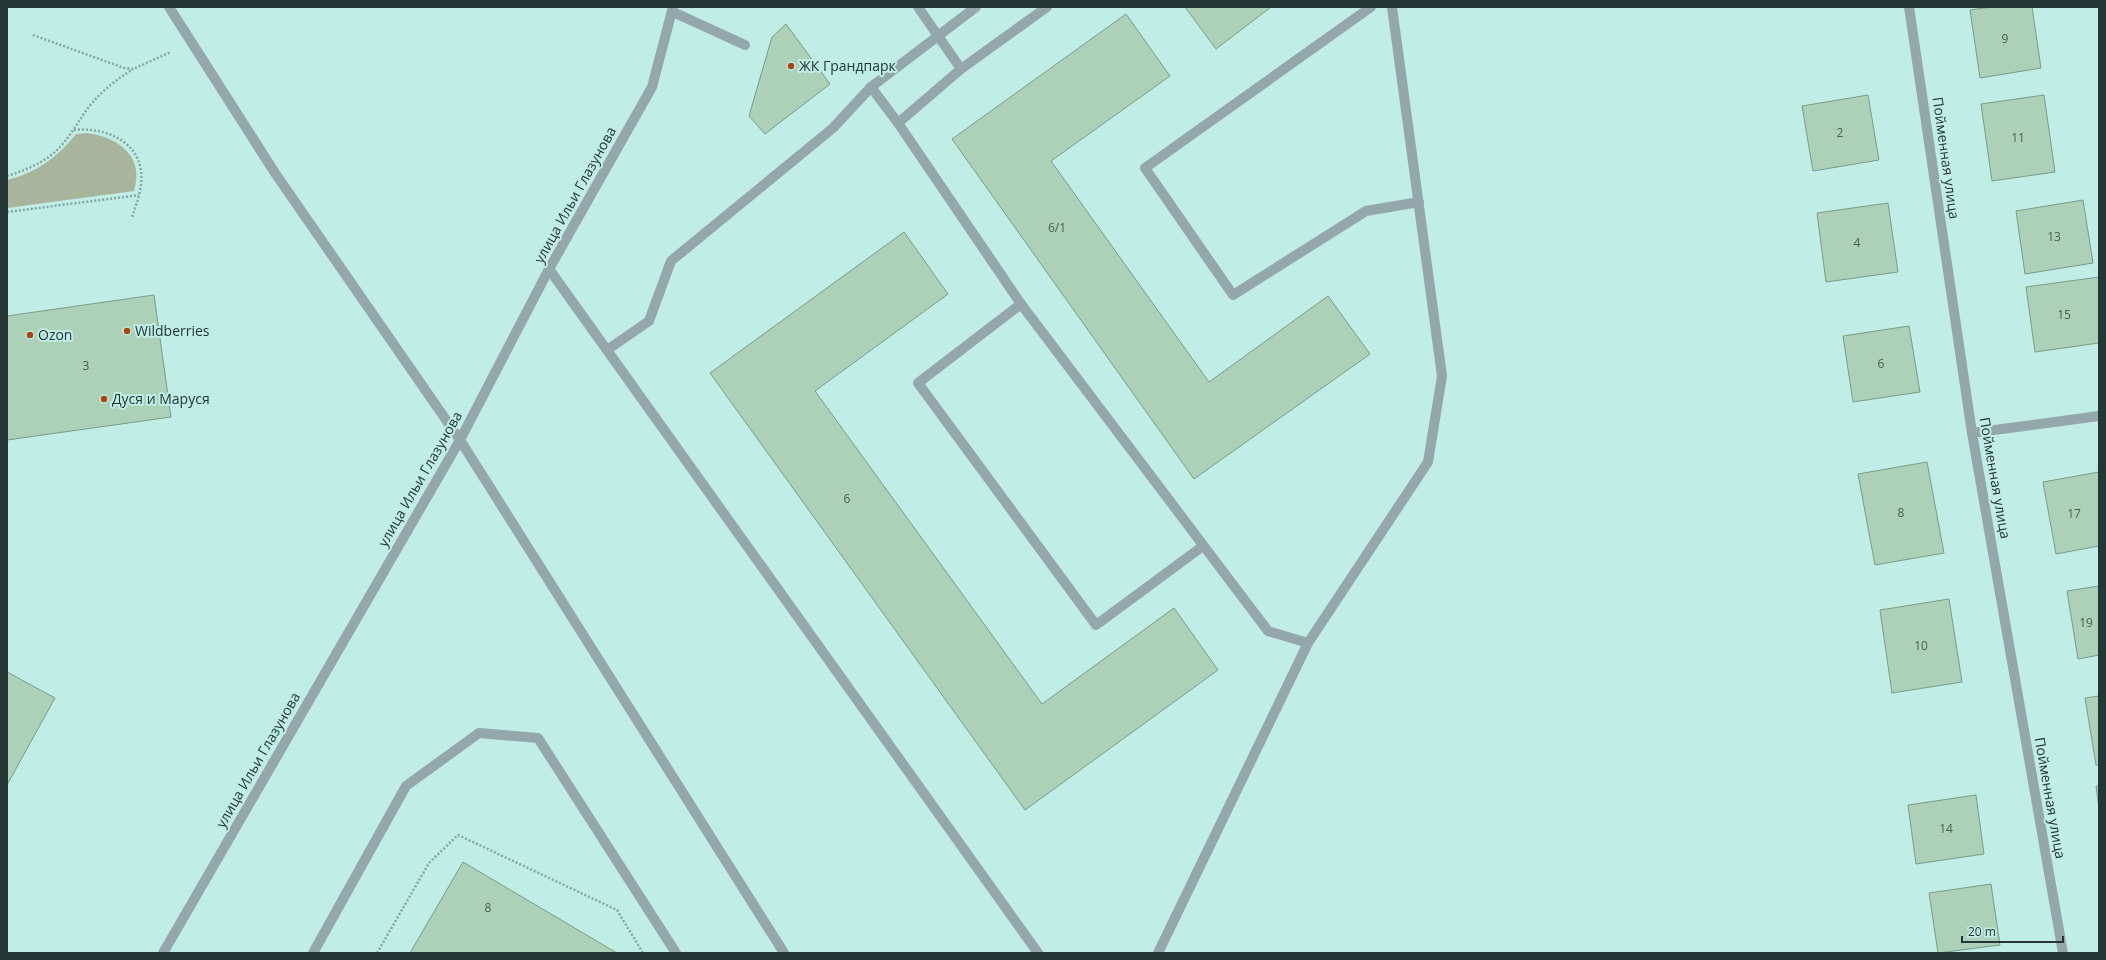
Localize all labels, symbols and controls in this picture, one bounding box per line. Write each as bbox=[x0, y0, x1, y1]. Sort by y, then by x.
house number: 9 bbox=[2002, 30, 2009, 47]
place label: ЖК Грандпарк bbox=[799, 56, 897, 75]
marker: ЖК Грандпарк bbox=[786, 61, 796, 71]
street label: Пойменная улица bbox=[1929, 96, 1964, 220]
street label: улица Ильи Глазунова bbox=[529, 123, 620, 266]
house number: 2 bbox=[1837, 124, 1844, 141]
house number: 11 bbox=[2011, 129, 2025, 146]
house number: 6/1 bbox=[1048, 219, 1066, 236]
house number: 13 bbox=[2047, 228, 2061, 245]
house number: 4 bbox=[1854, 234, 1861, 251]
house number: 15 bbox=[2057, 306, 2071, 323]
place label: Wildberries bbox=[135, 321, 210, 340]
place label: Ozon bbox=[38, 325, 72, 344]
marker: Wildberries bbox=[122, 326, 132, 336]
marker: Ozon bbox=[25, 330, 35, 340]
house number: 6 bbox=[1878, 355, 1885, 372]
house number: 3 bbox=[83, 357, 90, 374]
place label: Дуся и Маруся bbox=[112, 389, 210, 408]
marker: Дуся и Маруся bbox=[99, 394, 109, 404]
street label: улица Ильи Глазунова bbox=[373, 408, 466, 550]
street label: Пойменная улица bbox=[1975, 416, 2016, 540]
house number: 6 bbox=[844, 490, 851, 507]
house number: 8 bbox=[1898, 504, 1905, 521]
house number: 17 bbox=[2067, 505, 2081, 522]
house number: 19 bbox=[2079, 614, 2093, 631]
house number: 10 bbox=[1914, 637, 1928, 654]
street label: улица Ильи Глазунова bbox=[211, 689, 304, 831]
street label: Пойменная улица bbox=[2030, 736, 2071, 860]
house number: 14 bbox=[1939, 820, 1953, 837]
house number: 8 bbox=[485, 899, 492, 916]
scale bar bbox=[1962, 918, 2063, 944]
text: 20 m bbox=[1968, 923, 1996, 940]

